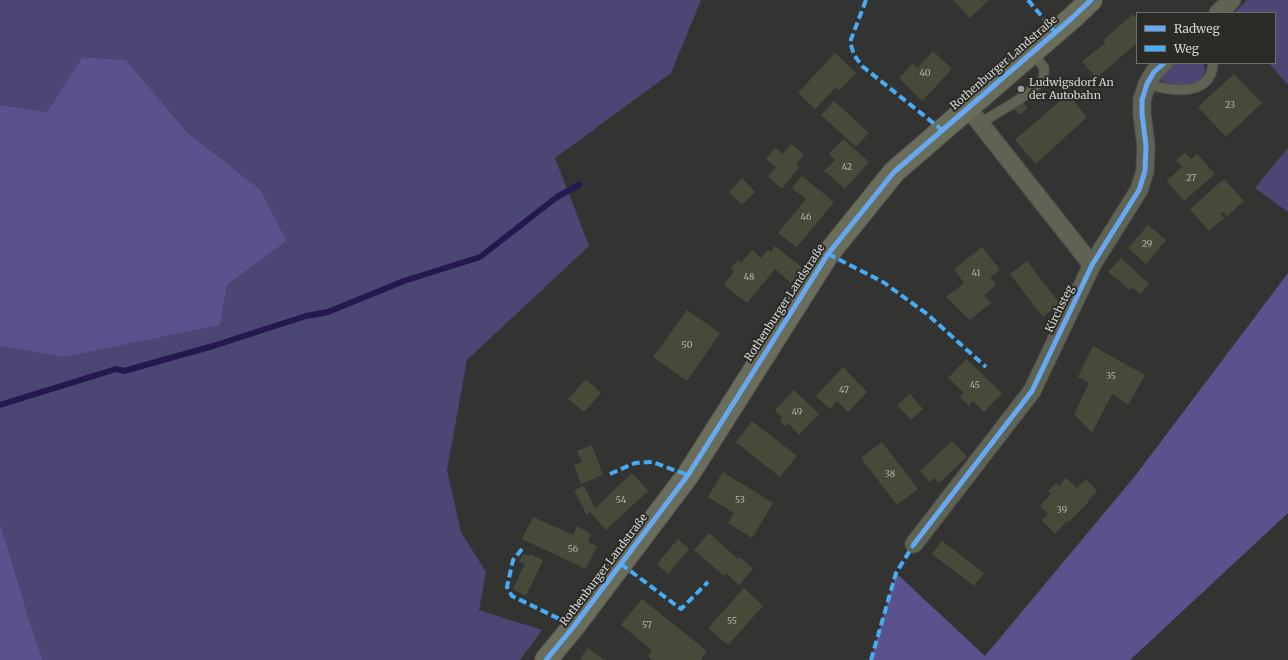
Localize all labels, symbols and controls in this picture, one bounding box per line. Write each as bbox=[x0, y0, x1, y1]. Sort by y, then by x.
legend bbox=[1136, 12, 1276, 64]
street label: Rothenburger Landstraße bbox=[948, 13, 1060, 113]
text: Radweg bbox=[1174, 21, 1220, 36]
text: Weg bbox=[1174, 41, 1199, 56]
house number: 40 bbox=[919, 68, 931, 78]
place label: Ludwigsdorf An der Autobahn bbox=[1029, 76, 1114, 102]
marker: Ludwigsdorf An der Autobahn bbox=[1016, 84, 1026, 94]
house number: 23 bbox=[1225, 100, 1235, 110]
house number: 42 bbox=[842, 162, 852, 172]
house number: 27 bbox=[1186, 173, 1196, 183]
house number: 46 bbox=[801, 212, 811, 222]
house number: 29 bbox=[1142, 239, 1152, 249]
street label: Rothenburger Landstraße bbox=[742, 242, 828, 364]
house number: 41 bbox=[972, 268, 980, 278]
house number: 48 bbox=[744, 272, 754, 282]
street label: Kirchsteg bbox=[1043, 283, 1077, 335]
house number: 50 bbox=[682, 340, 692, 350]
house number: 35 bbox=[1106, 371, 1116, 381]
house number: 45 bbox=[970, 380, 980, 390]
house number: 47 bbox=[839, 385, 849, 395]
house number: 49 bbox=[792, 407, 802, 417]
house number: 38 bbox=[885, 469, 895, 479]
house number: 54 bbox=[616, 495, 626, 505]
house number: 53 bbox=[735, 495, 745, 505]
house number: 39 bbox=[1057, 505, 1067, 515]
street label: Rothenburger Landstraße bbox=[558, 511, 650, 629]
house number: 56 bbox=[568, 544, 578, 554]
house number: 55 bbox=[727, 616, 737, 626]
house number: 57 bbox=[642, 620, 652, 630]

